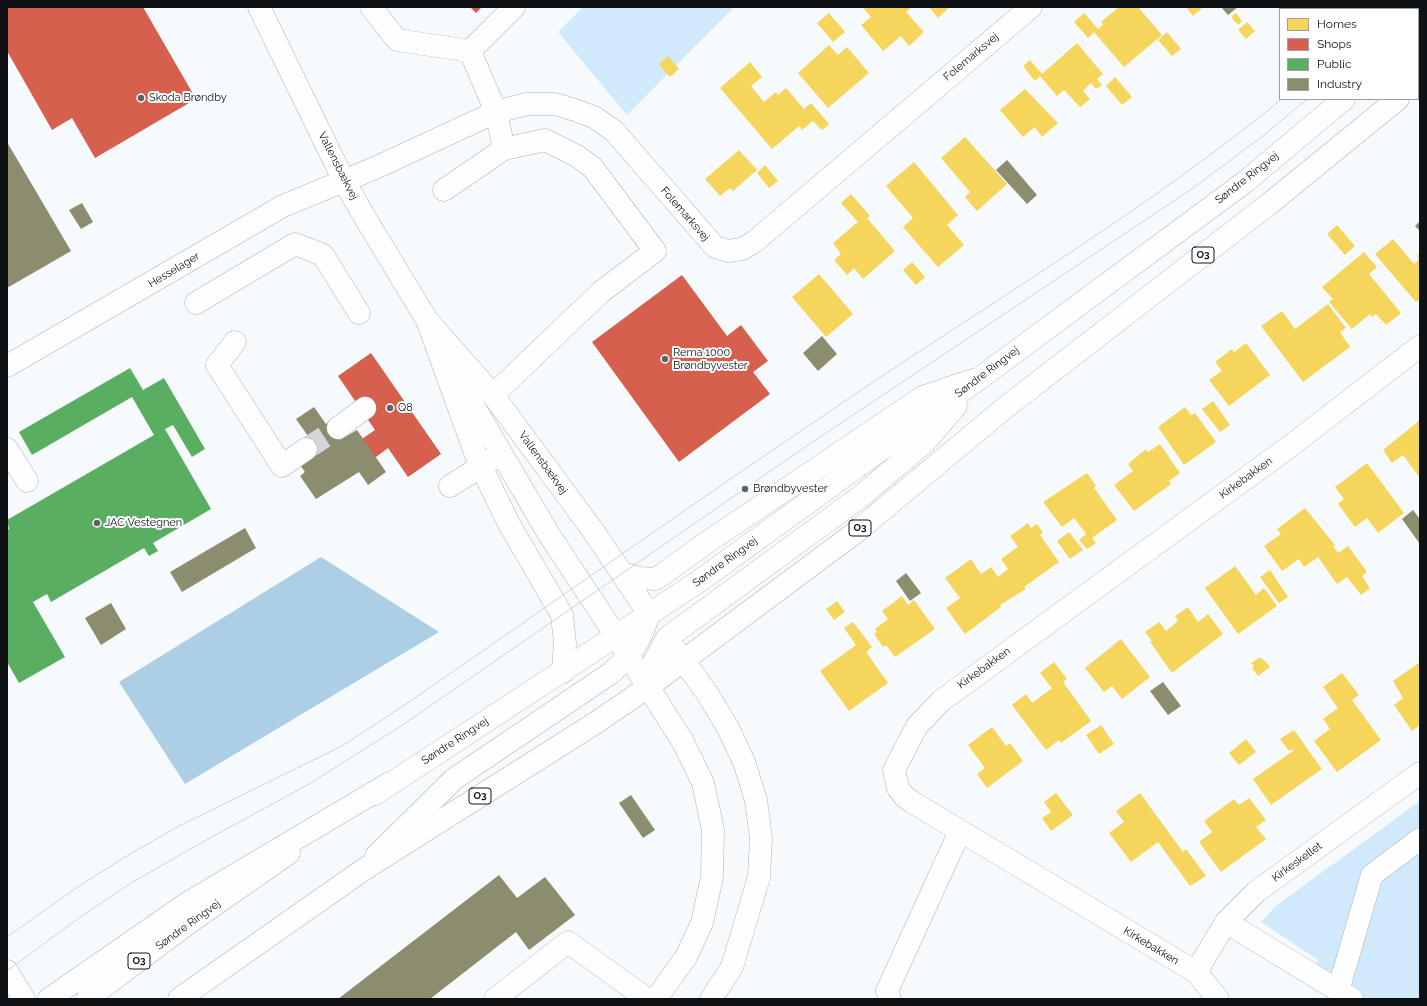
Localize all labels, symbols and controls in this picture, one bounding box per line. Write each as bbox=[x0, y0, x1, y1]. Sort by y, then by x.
legend bbox=[1279, 8, 1419, 100]
text: Homes bbox=[1317, 17, 1357, 31]
street label: Folemarksvej bbox=[941, 30, 1001, 84]
text: Shops bbox=[1317, 37, 1352, 51]
text: Public bbox=[1317, 57, 1351, 71]
text: Industry bbox=[1317, 77, 1362, 91]
place label: Skoda Brøndby bbox=[149, 91, 227, 105]
marker: Skoda Brøndby bbox=[136, 93, 146, 103]
street label: Vallensbækvej bbox=[315, 130, 361, 202]
street label: Søndre Ringvej bbox=[1213, 149, 1281, 207]
street label: Folemarksvej bbox=[658, 184, 712, 244]
road number: O3 bbox=[1192, 247, 1214, 263]
street label: Hesselager bbox=[146, 249, 202, 291]
street label: Søndre Ringvej bbox=[952, 344, 1022, 400]
place label: Rema 1000 Brøndbyvester bbox=[673, 346, 748, 372]
marker: Rema 1000 Brøndbyvester bbox=[660, 354, 670, 364]
place label: Q8 bbox=[398, 401, 413, 415]
marker: Q8 bbox=[385, 403, 395, 413]
street label: Vallensbækvej bbox=[516, 429, 570, 497]
street label: Kirkebakken bbox=[1217, 454, 1275, 502]
place label: Brøndbyvester bbox=[753, 482, 828, 496]
marker: Brøndbyvester bbox=[740, 484, 750, 494]
place label: JAC Vestegnen bbox=[105, 516, 182, 530]
marker: JAC Vestegnen bbox=[92, 518, 102, 528]
road number: O3 bbox=[849, 520, 871, 536]
street label: Søndre Ringvej bbox=[690, 534, 760, 590]
street label: Kirkebakken bbox=[955, 644, 1013, 692]
street label: Søndre Ringvej bbox=[419, 715, 491, 767]
road number: O3 bbox=[469, 788, 491, 804]
street label: Kirkeskellet bbox=[1269, 839, 1325, 885]
street label: Søndre Ringvej bbox=[153, 897, 223, 953]
street label: Kirkebakken bbox=[1121, 924, 1181, 968]
road number: O3 bbox=[128, 953, 150, 969]

